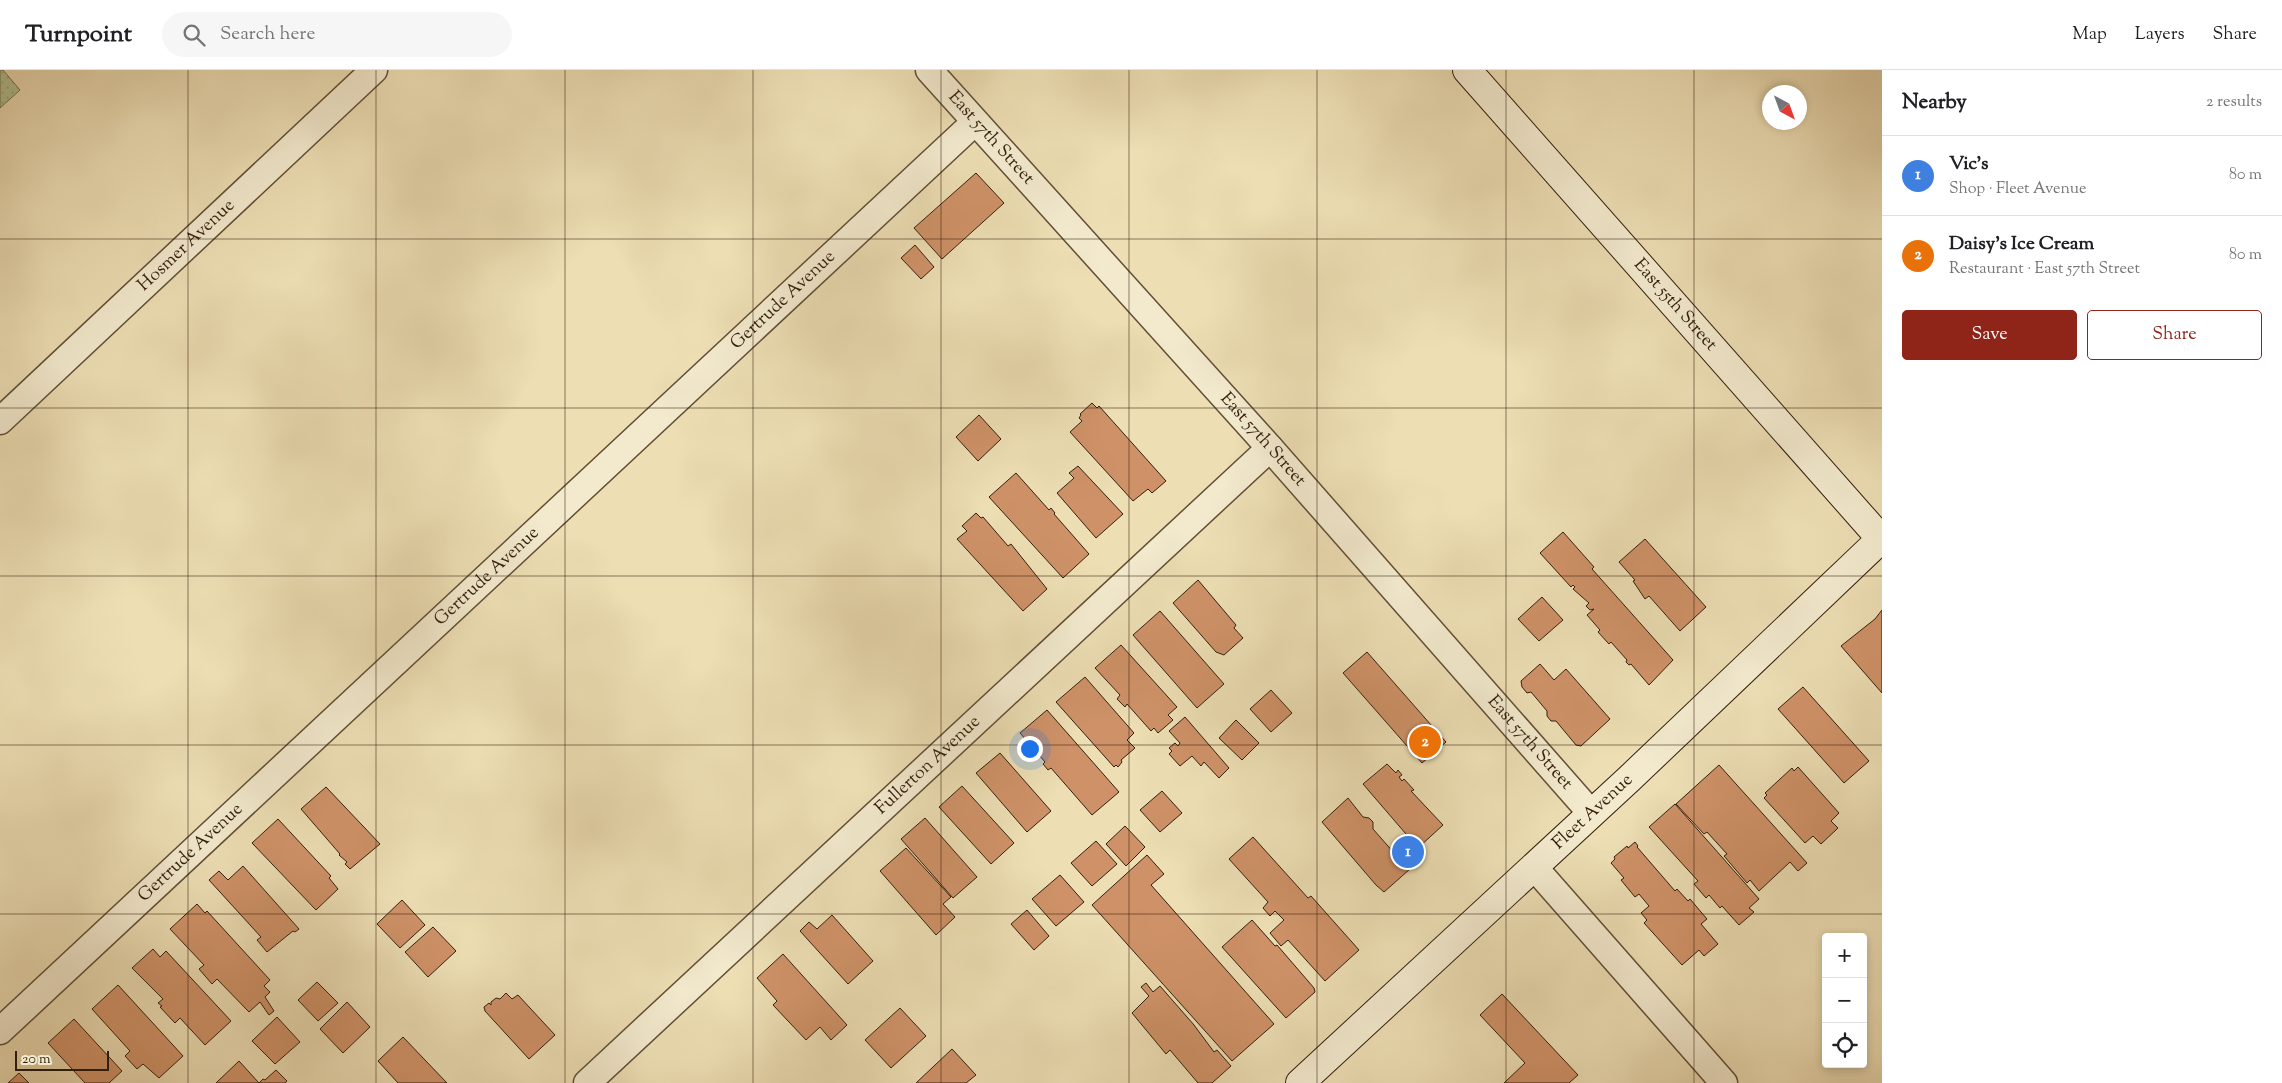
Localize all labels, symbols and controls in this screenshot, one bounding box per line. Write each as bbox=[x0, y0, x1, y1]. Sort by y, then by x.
search box bbox=[162, 12, 512, 57]
text: Turnpoint bbox=[25, 18, 132, 52]
icon: search bbox=[180, 21, 208, 49]
text: Search here bbox=[220, 21, 315, 48]
text: Map bbox=[2072, 22, 2107, 48]
text: Layers bbox=[2135, 22, 2185, 48]
text: Share bbox=[2213, 22, 2257, 48]
north arrow bbox=[1762, 85, 1807, 130]
street label: East 57th Street bbox=[941, 86, 1040, 191]
text: Nearby bbox=[1902, 88, 1967, 118]
text: 2 results bbox=[2206, 91, 2262, 114]
text: Vic's bbox=[1949, 151, 1988, 178]
text: 1 bbox=[1915, 164, 1921, 187]
text: 80 m bbox=[2229, 164, 2262, 187]
text: Shop · Fleet Avenue bbox=[1949, 178, 2086, 201]
street label: Hosmer Avenue bbox=[132, 194, 241, 298]
text: Daisy's Ice Cream bbox=[1949, 231, 2094, 258]
text: 2 bbox=[1914, 244, 1922, 267]
text: 80 m bbox=[2229, 244, 2262, 267]
street label: Gertrude Avenue bbox=[725, 245, 842, 356]
street label: East 55th Street bbox=[1627, 253, 1723, 357]
text: Restaurant · East 57th Street bbox=[1949, 258, 2140, 281]
button: Save bbox=[1902, 310, 2077, 360]
button: Share bbox=[2087, 310, 2262, 360]
street label: East 57th Street bbox=[1213, 387, 1312, 493]
street label: Gertrude Avenue bbox=[429, 521, 546, 633]
street label: East 57th Street bbox=[1481, 690, 1578, 796]
street label: Fullerton Avenue bbox=[870, 710, 987, 821]
pin: 2 bbox=[1409, 723, 1441, 761]
your location bbox=[1017, 736, 1043, 762]
street label: Fleet Avenue bbox=[1547, 768, 1639, 856]
street label: Gertrude Avenue bbox=[132, 797, 249, 909]
pin: 1 bbox=[1392, 833, 1424, 871]
map controls bbox=[1822, 933, 1867, 1068]
button: + bbox=[1822, 933, 1867, 978]
button: − bbox=[1822, 978, 1867, 1023]
button: locate bbox=[1822, 1023, 1867, 1068]
scale bar bbox=[15, 1048, 109, 1071]
text: 20 m bbox=[22, 1050, 51, 1070]

